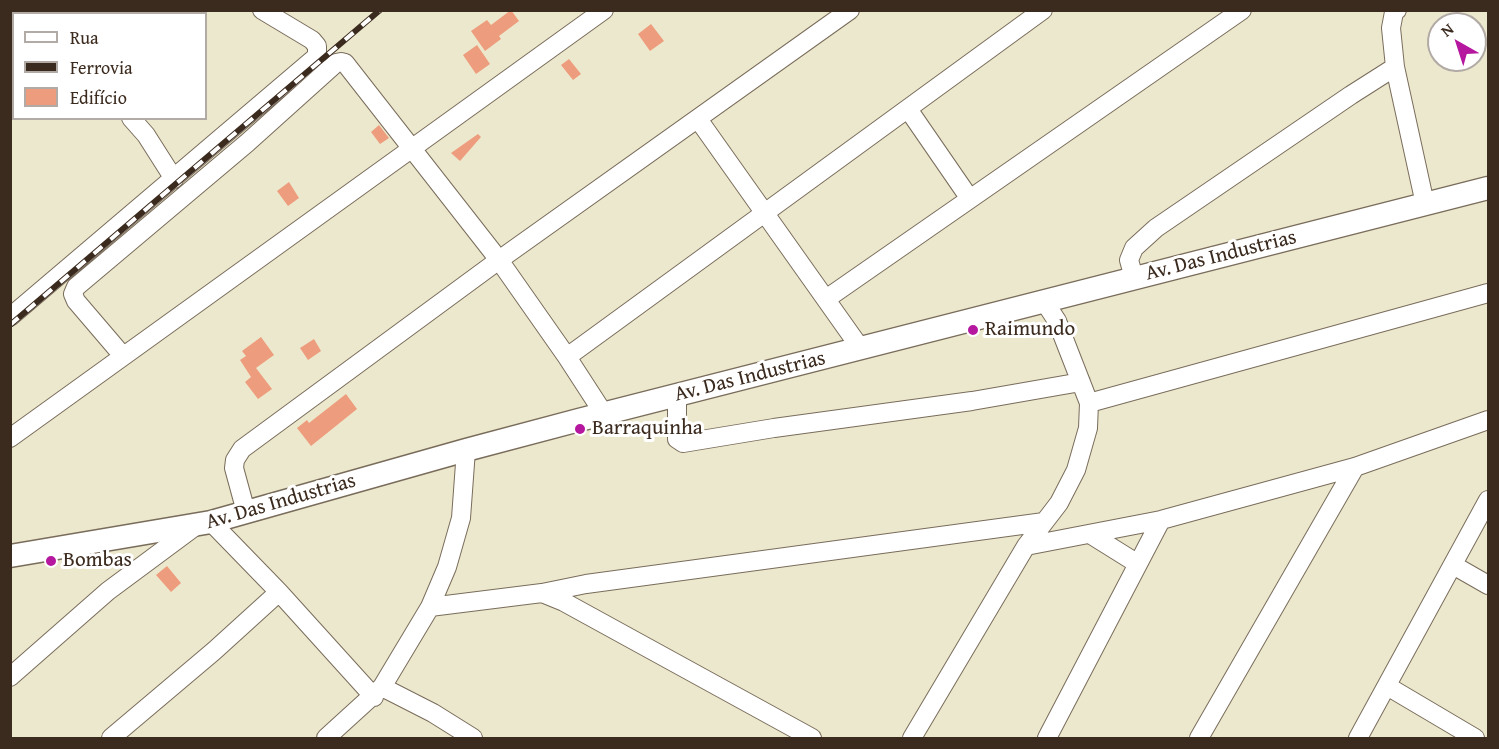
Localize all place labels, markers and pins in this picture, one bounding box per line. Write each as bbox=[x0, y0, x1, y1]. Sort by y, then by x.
place label: Raimundo bbox=[985, 317, 1075, 343]
marker: Raimundo bbox=[966, 323, 980, 337]
place label: Barraquinha bbox=[592, 416, 703, 442]
marker: Barraquinha bbox=[573, 422, 587, 436]
place label: Bombas bbox=[63, 548, 132, 574]
marker: Bombas bbox=[44, 554, 58, 568]

